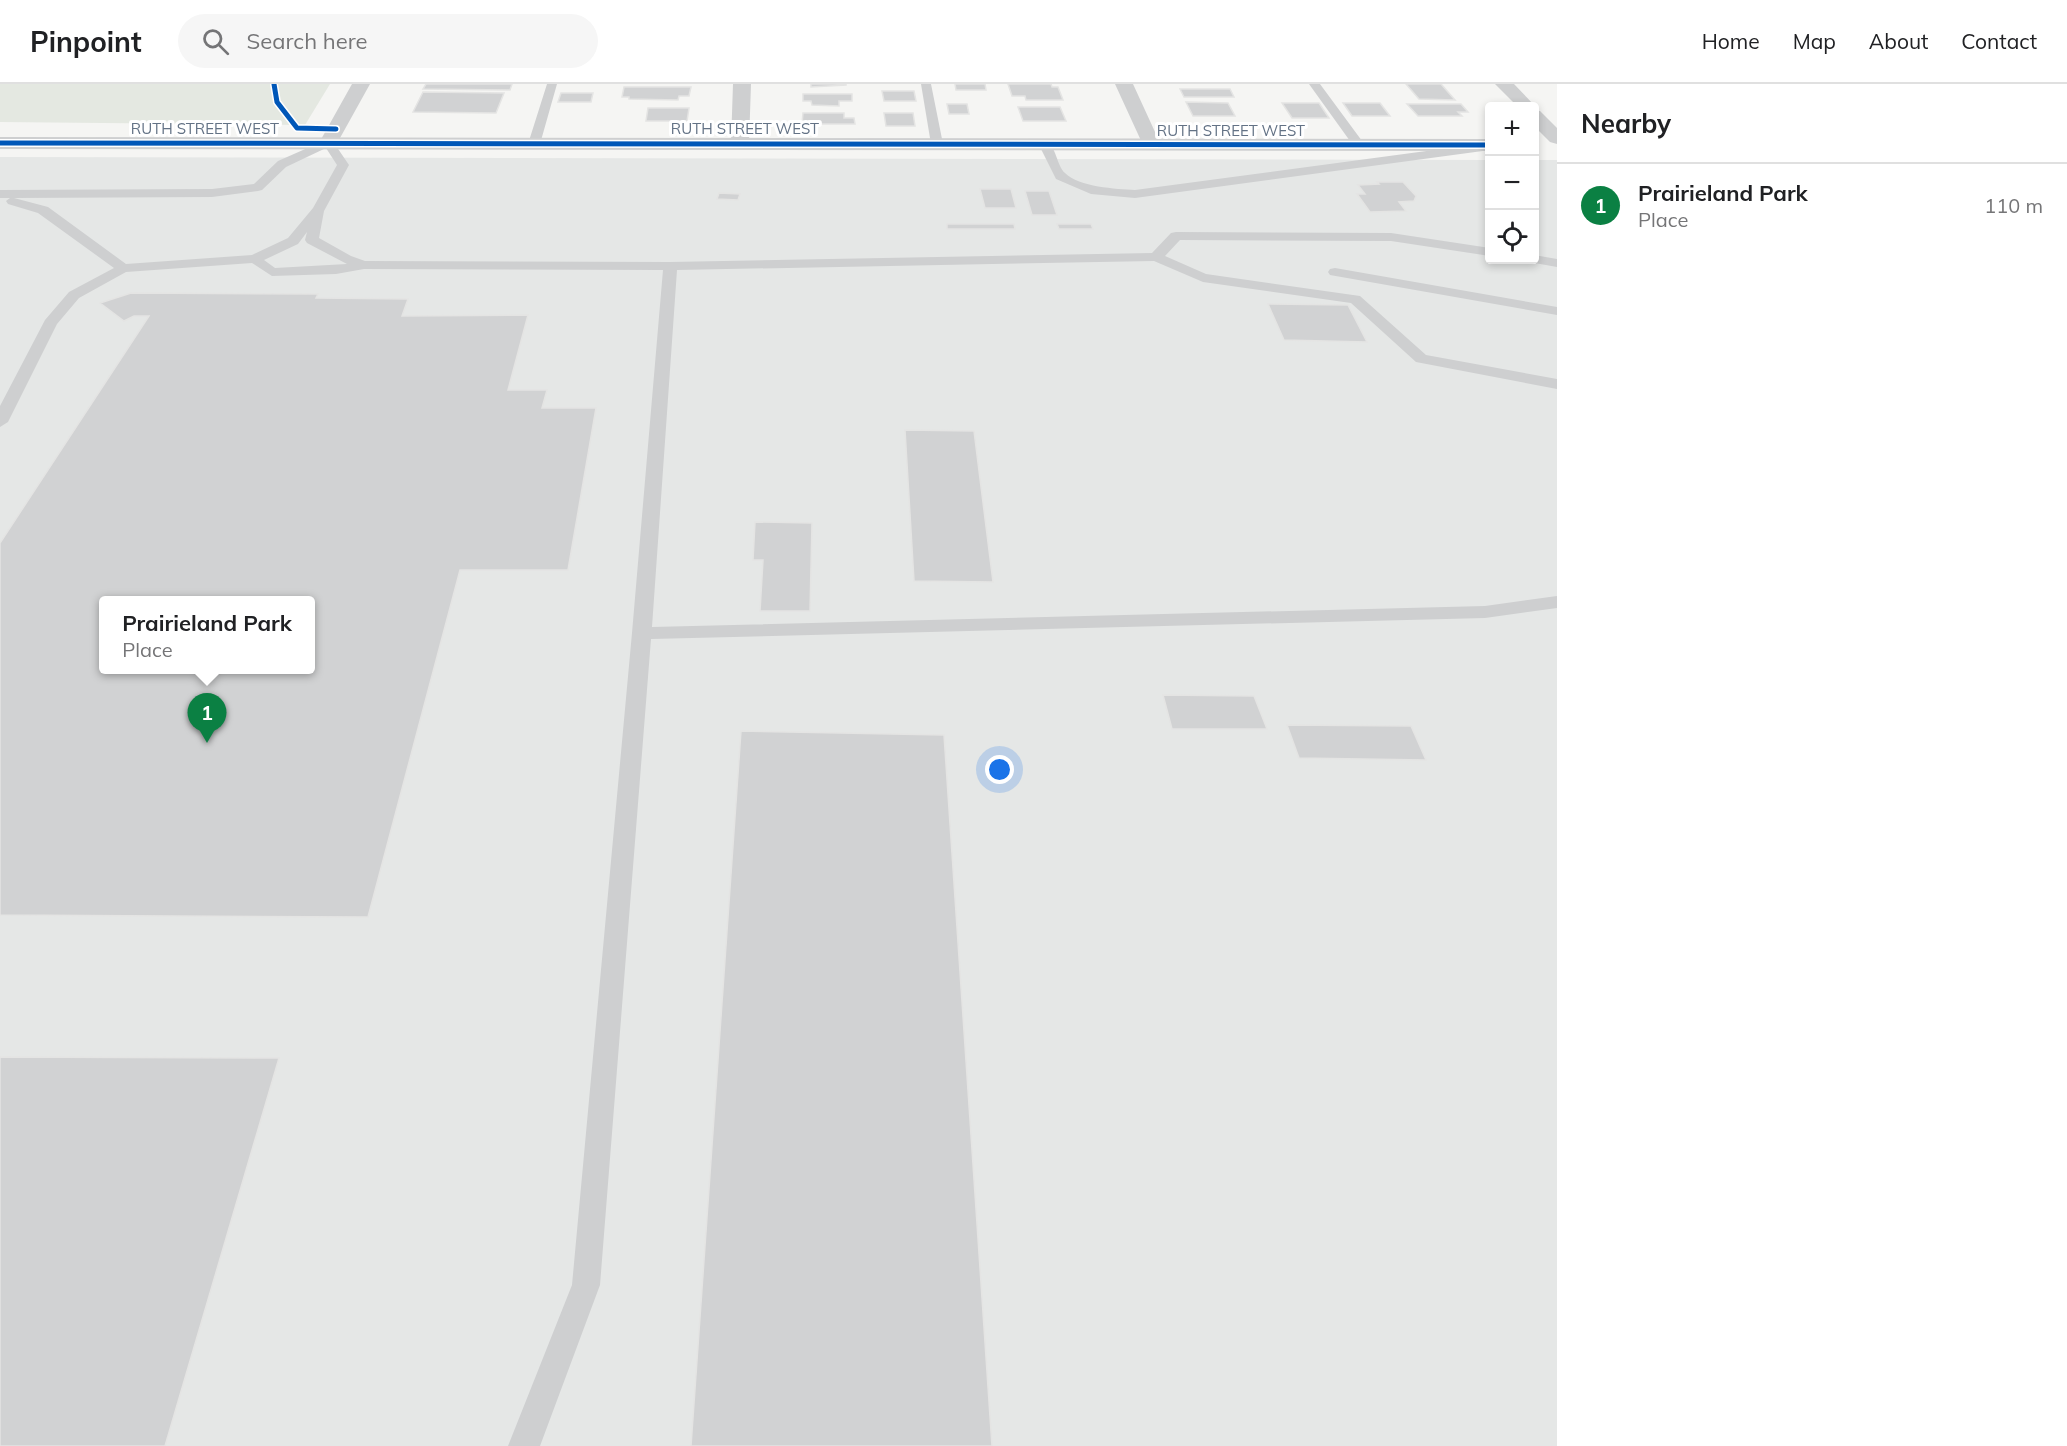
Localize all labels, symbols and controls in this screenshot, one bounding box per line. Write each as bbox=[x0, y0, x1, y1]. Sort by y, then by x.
search box bbox=[178, 14, 598, 68]
text: Pinpoint bbox=[30, 24, 142, 59]
icon: search bbox=[199, 25, 232, 58]
text: Search here bbox=[247, 27, 368, 55]
text: Home bbox=[1702, 28, 1760, 54]
text: Map bbox=[1793, 28, 1836, 54]
text: About bbox=[1869, 28, 1928, 54]
text: Contact bbox=[1961, 28, 2037, 54]
map controls bbox=[1485, 102, 1539, 264]
button: + bbox=[1485, 102, 1539, 156]
text: Nearby bbox=[1581, 107, 1671, 140]
street label: RUTH STREET WEST bbox=[131, 119, 279, 138]
street label: RUTH STREET WEST bbox=[671, 119, 819, 138]
street label: RUTH STREET WEST bbox=[1157, 121, 1305, 140]
button: − bbox=[1485, 156, 1539, 210]
text: Prairieland Park bbox=[1638, 179, 1808, 207]
text: 1 bbox=[1595, 193, 1607, 218]
text: 110 m bbox=[1984, 193, 2043, 218]
text: Place bbox=[1638, 207, 1688, 232]
button: locate bbox=[1485, 210, 1539, 264]
popup bbox=[99, 596, 315, 674]
text: Prairieland Park bbox=[122, 609, 292, 637]
text: Place bbox=[122, 637, 173, 662]
pin: 1 bbox=[188, 694, 226, 743]
your location bbox=[985, 755, 1014, 784]

